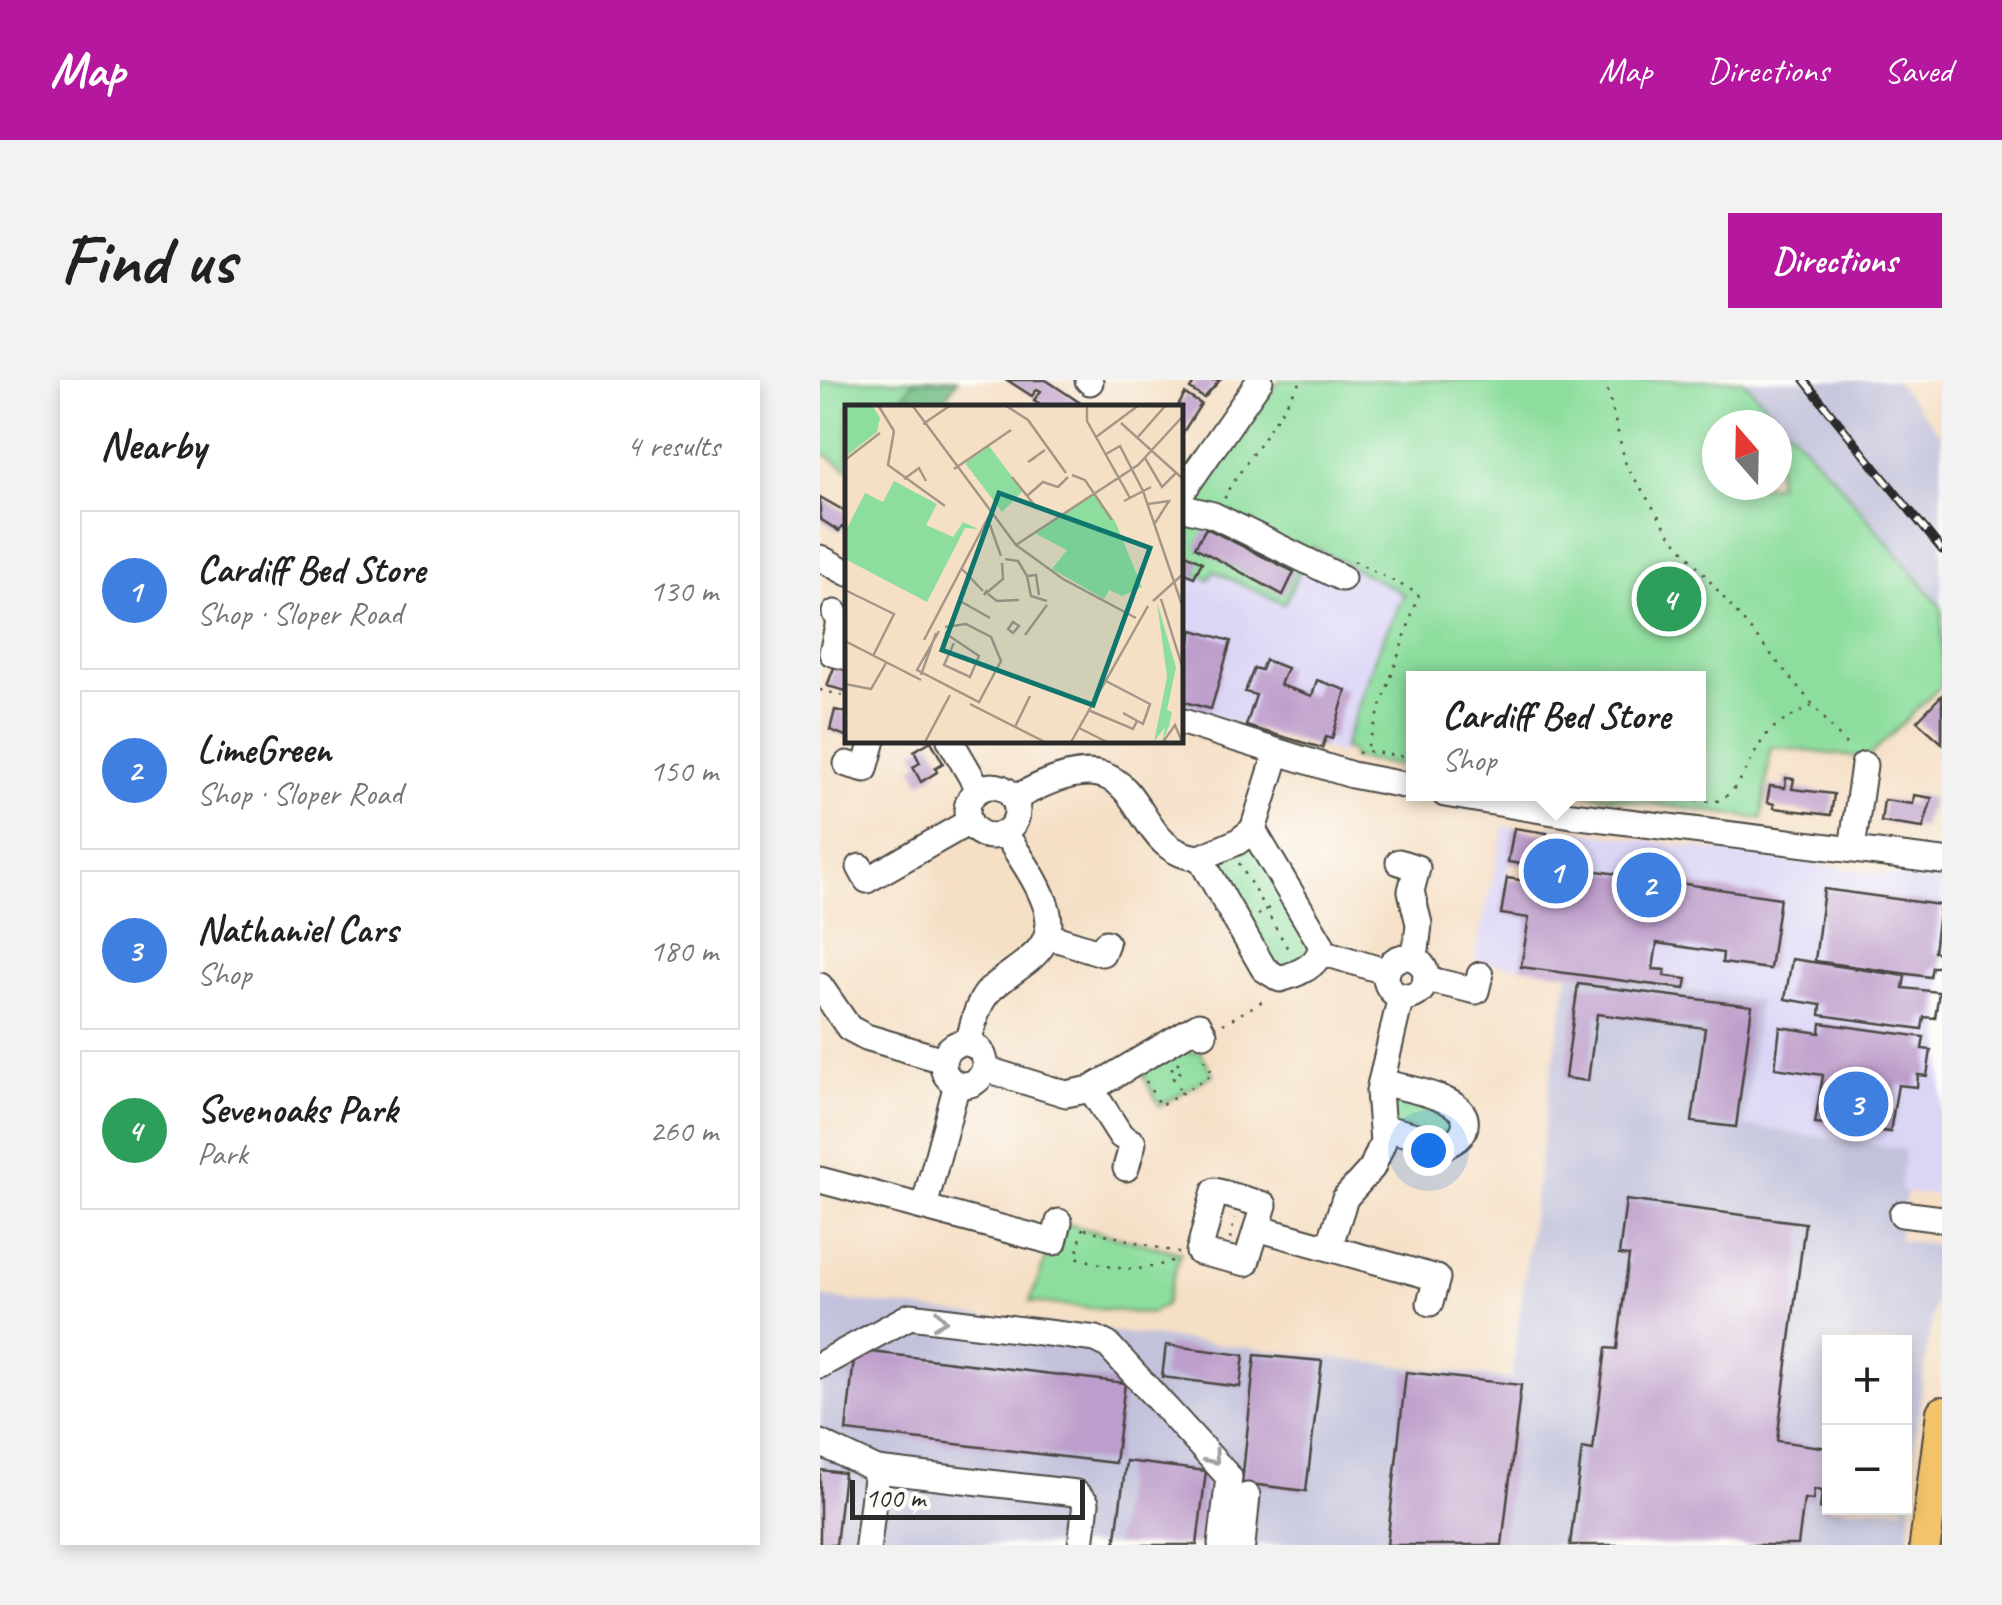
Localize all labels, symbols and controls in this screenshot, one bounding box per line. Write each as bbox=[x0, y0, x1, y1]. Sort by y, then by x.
text: Map bbox=[50, 40, 125, 100]
text: Map bbox=[1599, 48, 1652, 93]
text: Directions bbox=[1707, 48, 1829, 93]
text: Saved bbox=[1884, 48, 1952, 93]
button: Directions bbox=[1728, 213, 1942, 308]
text: Find us bbox=[60, 216, 235, 304]
inset map bbox=[845, 405, 1182, 742]
north arrow bbox=[1702, 410, 1792, 500]
text: Nearby bbox=[100, 419, 206, 472]
text: 4 results bbox=[626, 425, 720, 466]
text: Cardiff Bed Store bbox=[197, 546, 425, 593]
pin: 4 bbox=[1636, 562, 1702, 636]
text: 1 bbox=[127, 570, 142, 611]
text: 130 m bbox=[649, 570, 718, 611]
text: Shop · Sloper Road bbox=[197, 593, 402, 634]
popup bbox=[1406, 671, 1706, 801]
text: Cardiff Bed Store bbox=[1442, 692, 1670, 739]
text: LimeGreen bbox=[197, 726, 331, 773]
text: Shop bbox=[1442, 739, 1496, 780]
text: 2 bbox=[127, 750, 142, 791]
text: 150 m bbox=[649, 750, 718, 791]
text: Shop · Sloper Road bbox=[197, 773, 402, 814]
pin: 1 bbox=[1524, 834, 1588, 908]
pin: 2 bbox=[1616, 848, 1682, 922]
text: Nathaniel Cars bbox=[197, 906, 398, 953]
text: 3 bbox=[127, 930, 142, 971]
text: 180 m bbox=[649, 930, 718, 971]
text: Shop bbox=[197, 953, 251, 994]
pin: 3 bbox=[1824, 1066, 1888, 1142]
text: Sevenoaks Park bbox=[197, 1086, 397, 1133]
text: 4 bbox=[127, 1110, 142, 1151]
text: 260 m bbox=[649, 1110, 718, 1151]
your location bbox=[1403, 1125, 1454, 1176]
text: Park bbox=[197, 1133, 248, 1174]
one-way arrow bbox=[932, 1309, 948, 1330]
map controls bbox=[1822, 1335, 1912, 1515]
button: + bbox=[1822, 1335, 1912, 1425]
button: − bbox=[1822, 1425, 1912, 1515]
one-way arrow bbox=[1201, 1447, 1219, 1465]
scale bar bbox=[850, 1475, 1085, 1520]
text: 100 m bbox=[865, 1480, 925, 1515]

